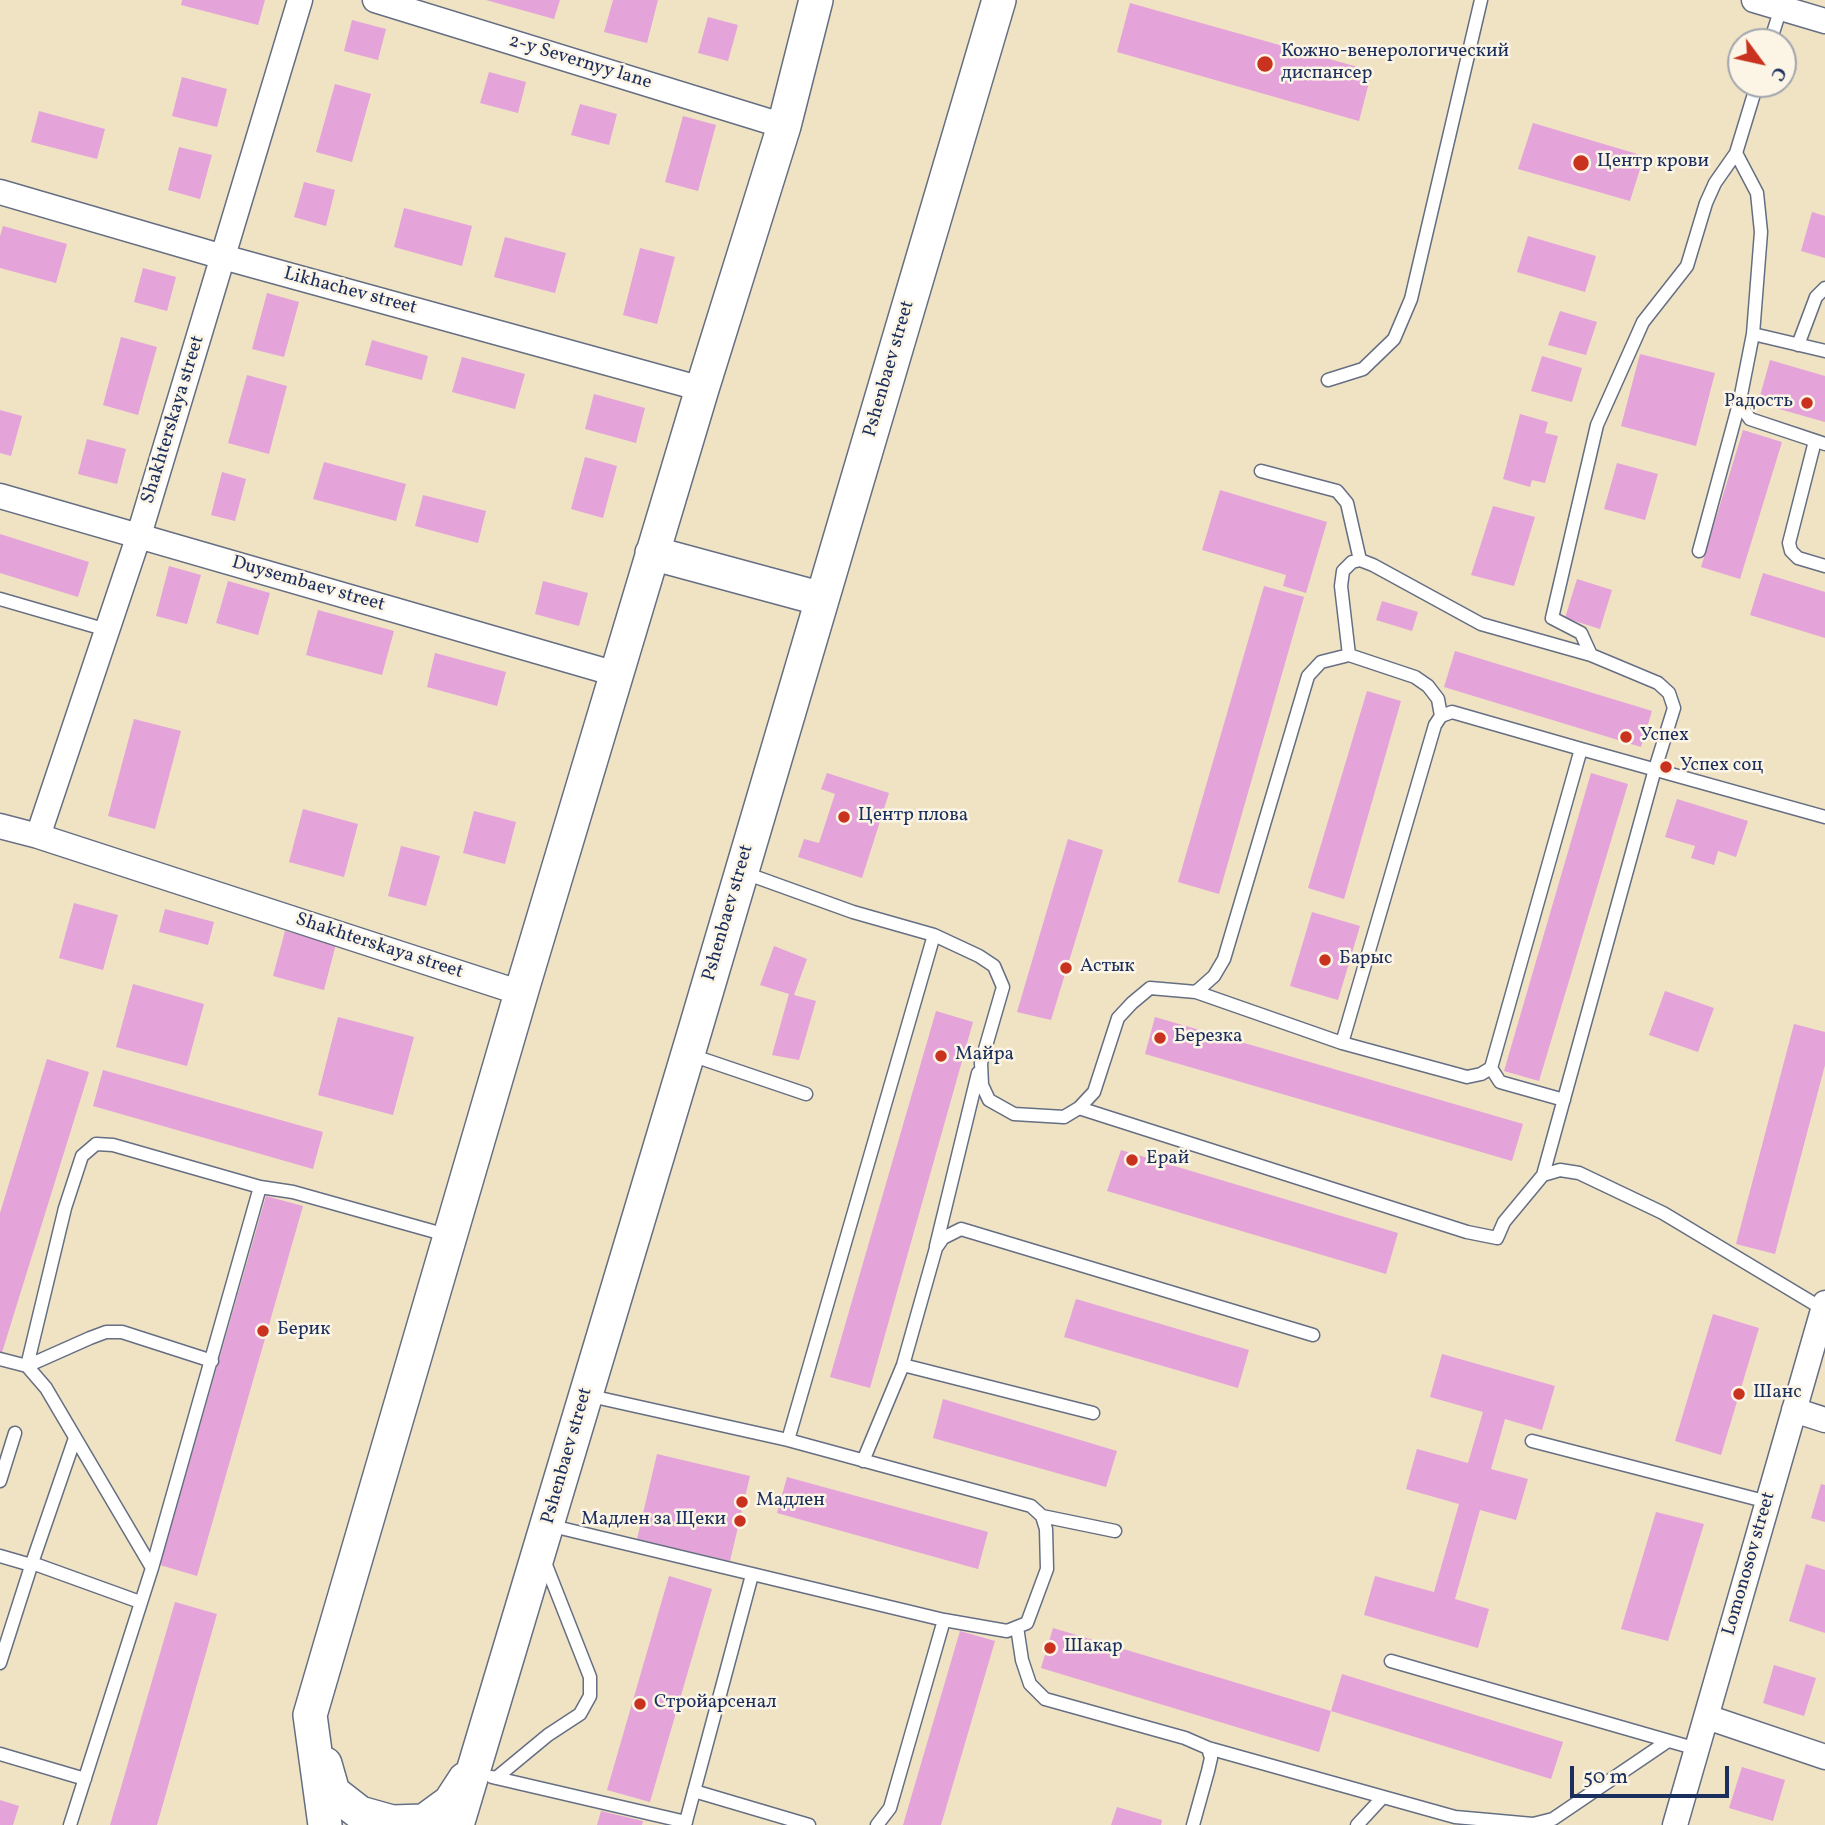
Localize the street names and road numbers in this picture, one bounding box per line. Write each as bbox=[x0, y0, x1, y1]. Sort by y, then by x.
street label: 2-y Severnyy lane bbox=[506, 30, 654, 96]
street label: Likhachev street bbox=[281, 263, 419, 321]
street label: Pshenbaev street bbox=[860, 298, 920, 440]
street label: Shakhterskaya street bbox=[138, 333, 210, 507]
street label: Duysembaev street bbox=[229, 552, 387, 618]
street label: Pshenbaev street bbox=[699, 842, 759, 984]
street label: Shakhterskaya street bbox=[292, 909, 466, 985]
street label: Pshenbaev street bbox=[538, 1385, 598, 1527]
street label: Lomonosov street bbox=[1719, 1490, 1781, 1638]

